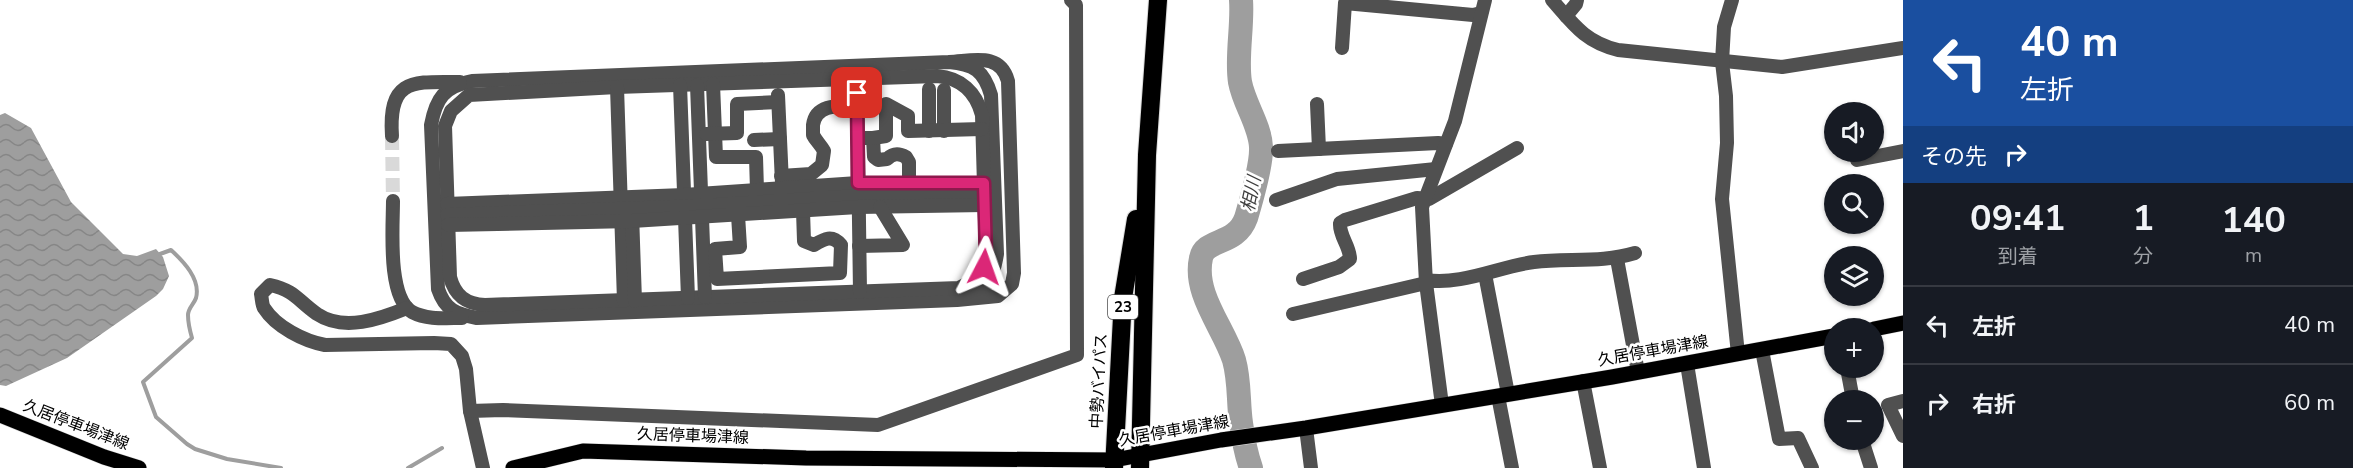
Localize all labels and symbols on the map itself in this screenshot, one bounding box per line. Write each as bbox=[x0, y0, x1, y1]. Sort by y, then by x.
pin bbox=[831, 67, 882, 118]
water label: 相川 bbox=[1236, 172, 1267, 214]
position arrow bbox=[952, 235, 1016, 299]
road number: 23 bbox=[1108, 295, 1138, 319]
street label: 久居停車場津線 bbox=[1596, 330, 1710, 372]
street label: 中勢バイパス bbox=[1086, 333, 1112, 429]
street label: 久居停車場津線 bbox=[20, 395, 132, 455]
street label: 久居停車場津線 bbox=[1117, 410, 1231, 452]
street label: 久居停車場津線 bbox=[637, 423, 749, 449]

